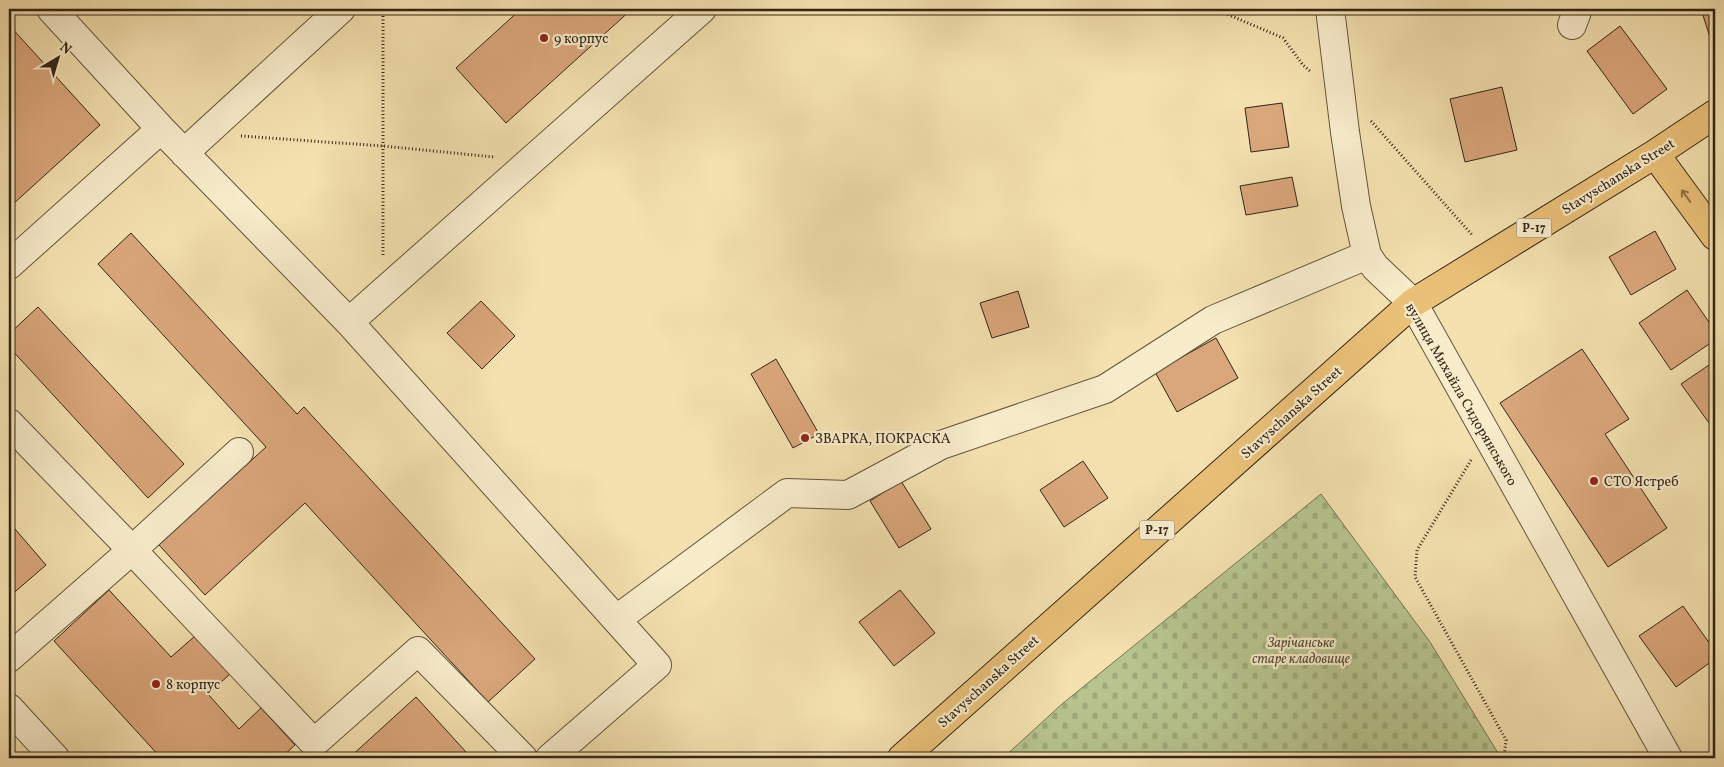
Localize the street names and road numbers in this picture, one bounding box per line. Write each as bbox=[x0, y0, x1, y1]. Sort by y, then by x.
street label: Stavyschanska Street bbox=[1559, 135, 1679, 220]
road number: Р-17 bbox=[1516, 218, 1552, 238]
street label: вулиця Михайла Сидорянського bbox=[1400, 300, 1521, 490]
street label: Stavyschanska Street bbox=[1237, 363, 1347, 464]
road number: Р-17 bbox=[1140, 520, 1174, 540]
street label: Stavyschanska Street bbox=[934, 632, 1044, 733]

